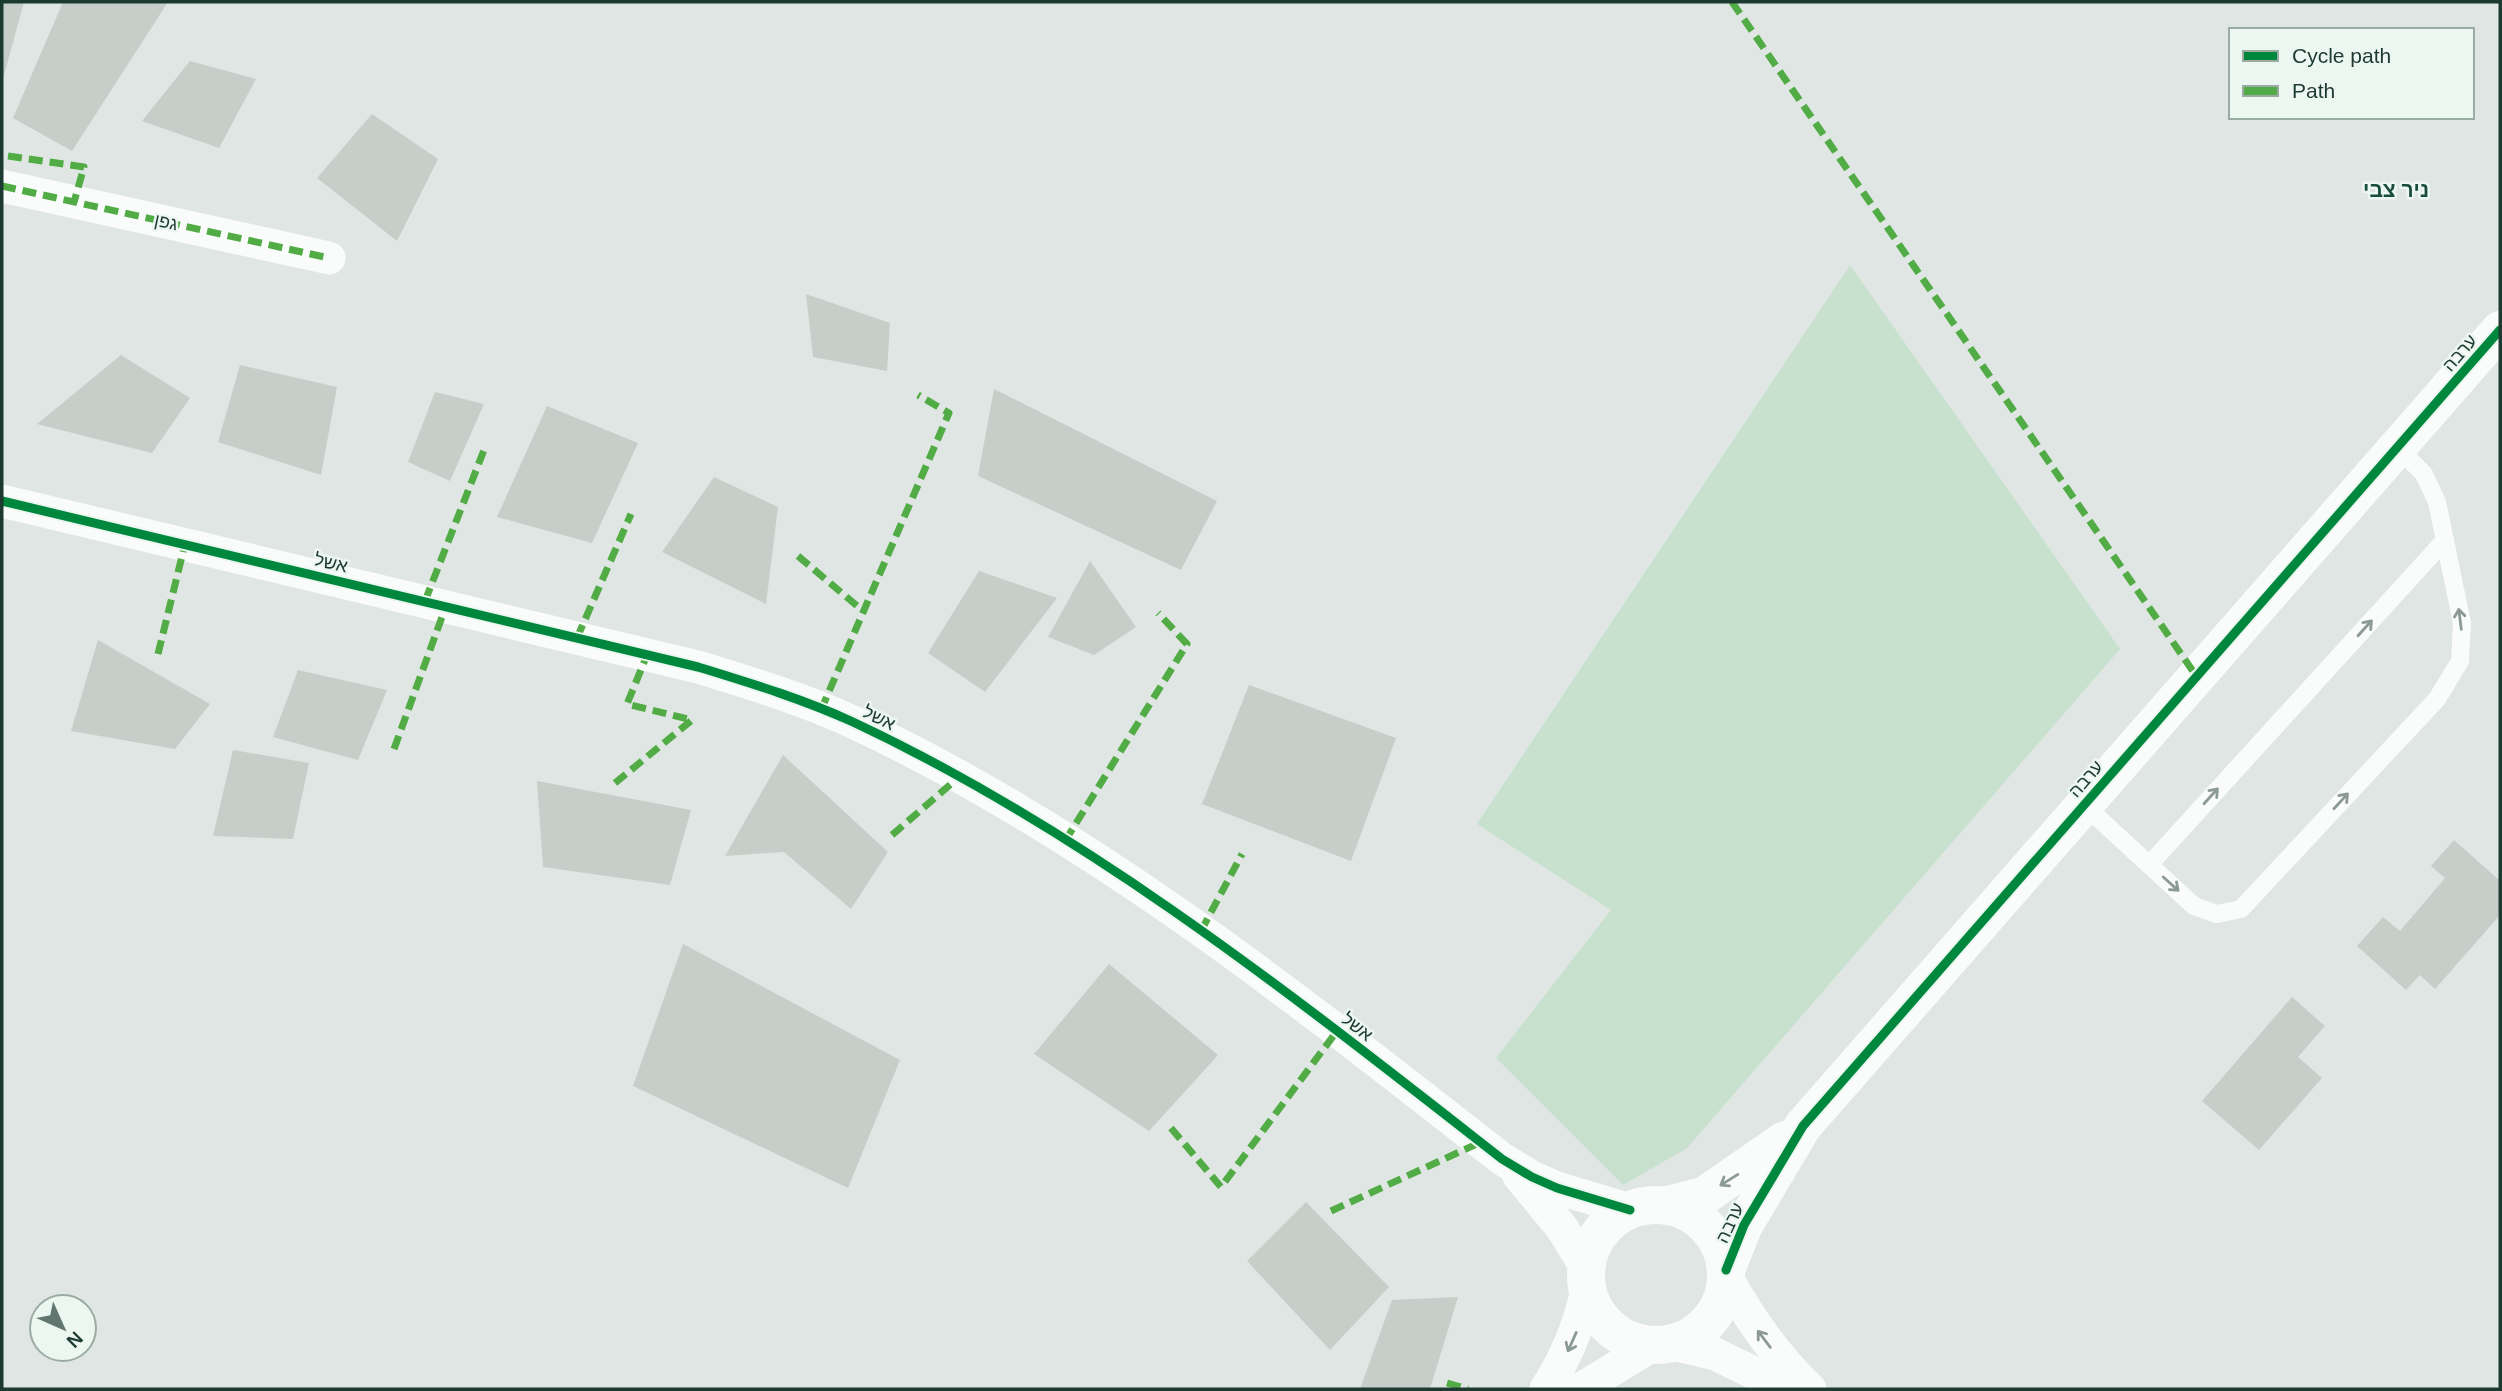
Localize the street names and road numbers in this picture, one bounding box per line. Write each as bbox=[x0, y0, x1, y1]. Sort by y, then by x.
street label: גפן bbox=[153, 210, 180, 234]
street label: ערבה bbox=[2439, 331, 2481, 375]
street label: אשל bbox=[312, 549, 350, 577]
street label: אשל bbox=[860, 702, 899, 735]
street label: ערבה bbox=[2065, 757, 2107, 801]
street label: אשל bbox=[1338, 1009, 1377, 1046]
street label: ערבה bbox=[1712, 1200, 1748, 1246]

